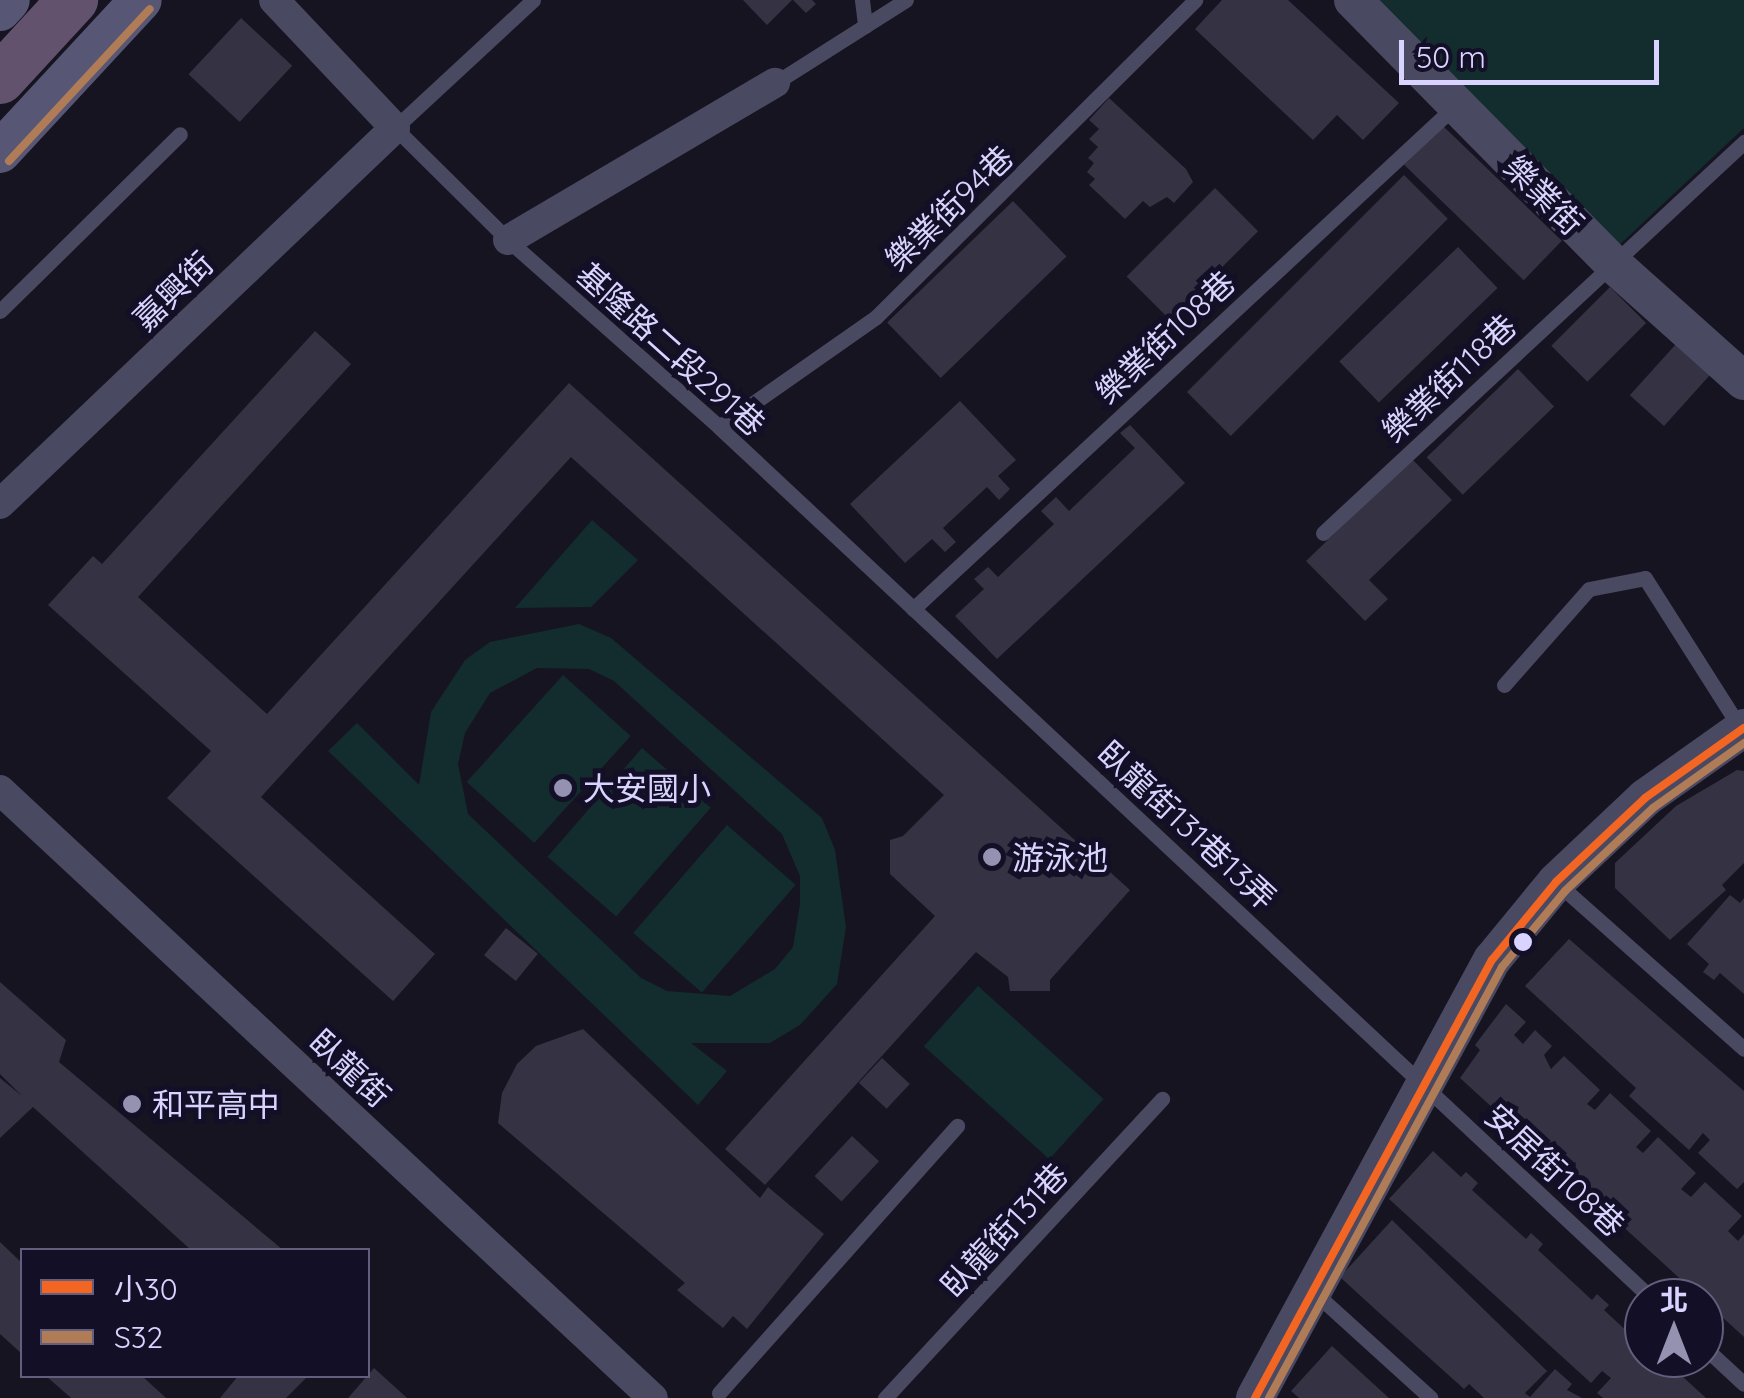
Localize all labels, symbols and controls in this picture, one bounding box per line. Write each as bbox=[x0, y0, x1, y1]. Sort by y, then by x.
scale bar bbox=[1404, 20, 1664, 82]
text: 50 m bbox=[1416, 38, 1486, 76]
street label: 樂業街94巷 bbox=[877, 138, 1021, 278]
street label: 樂業街 bbox=[1496, 147, 1592, 243]
street label: 嘉興街 bbox=[125, 244, 221, 338]
street label: 基隆路二段291巷 bbox=[569, 255, 773, 443]
street label: 樂業街108巷 bbox=[1087, 263, 1243, 411]
street label: 樂業街118巷 bbox=[1374, 306, 1524, 450]
street label: 臥龍街131巷13弄 bbox=[1090, 733, 1284, 917]
place label: 大安國小 bbox=[583, 769, 711, 807]
marker: 大安國小 bbox=[552, 777, 574, 799]
place label: 游泳池 bbox=[1012, 838, 1108, 876]
marker: 游泳池 bbox=[981, 846, 1003, 868]
unlabelled marker bbox=[1513, 932, 1533, 952]
street label: 臥龍街 bbox=[302, 1021, 398, 1115]
place label: 和平高中 bbox=[152, 1085, 280, 1123]
marker: 和平高中 bbox=[121, 1093, 143, 1115]
street label: 安居街108巷 bbox=[1477, 1096, 1633, 1244]
street label: 臥龍街131巷 bbox=[933, 1155, 1075, 1305]
legend bbox=[20, 1248, 370, 1378]
text: 小30 bbox=[114, 1270, 178, 1308]
north arrow bbox=[1624, 1278, 1724, 1378]
text: 北 bbox=[1660, 1282, 1688, 1317]
text: S32 bbox=[114, 1318, 163, 1356]

